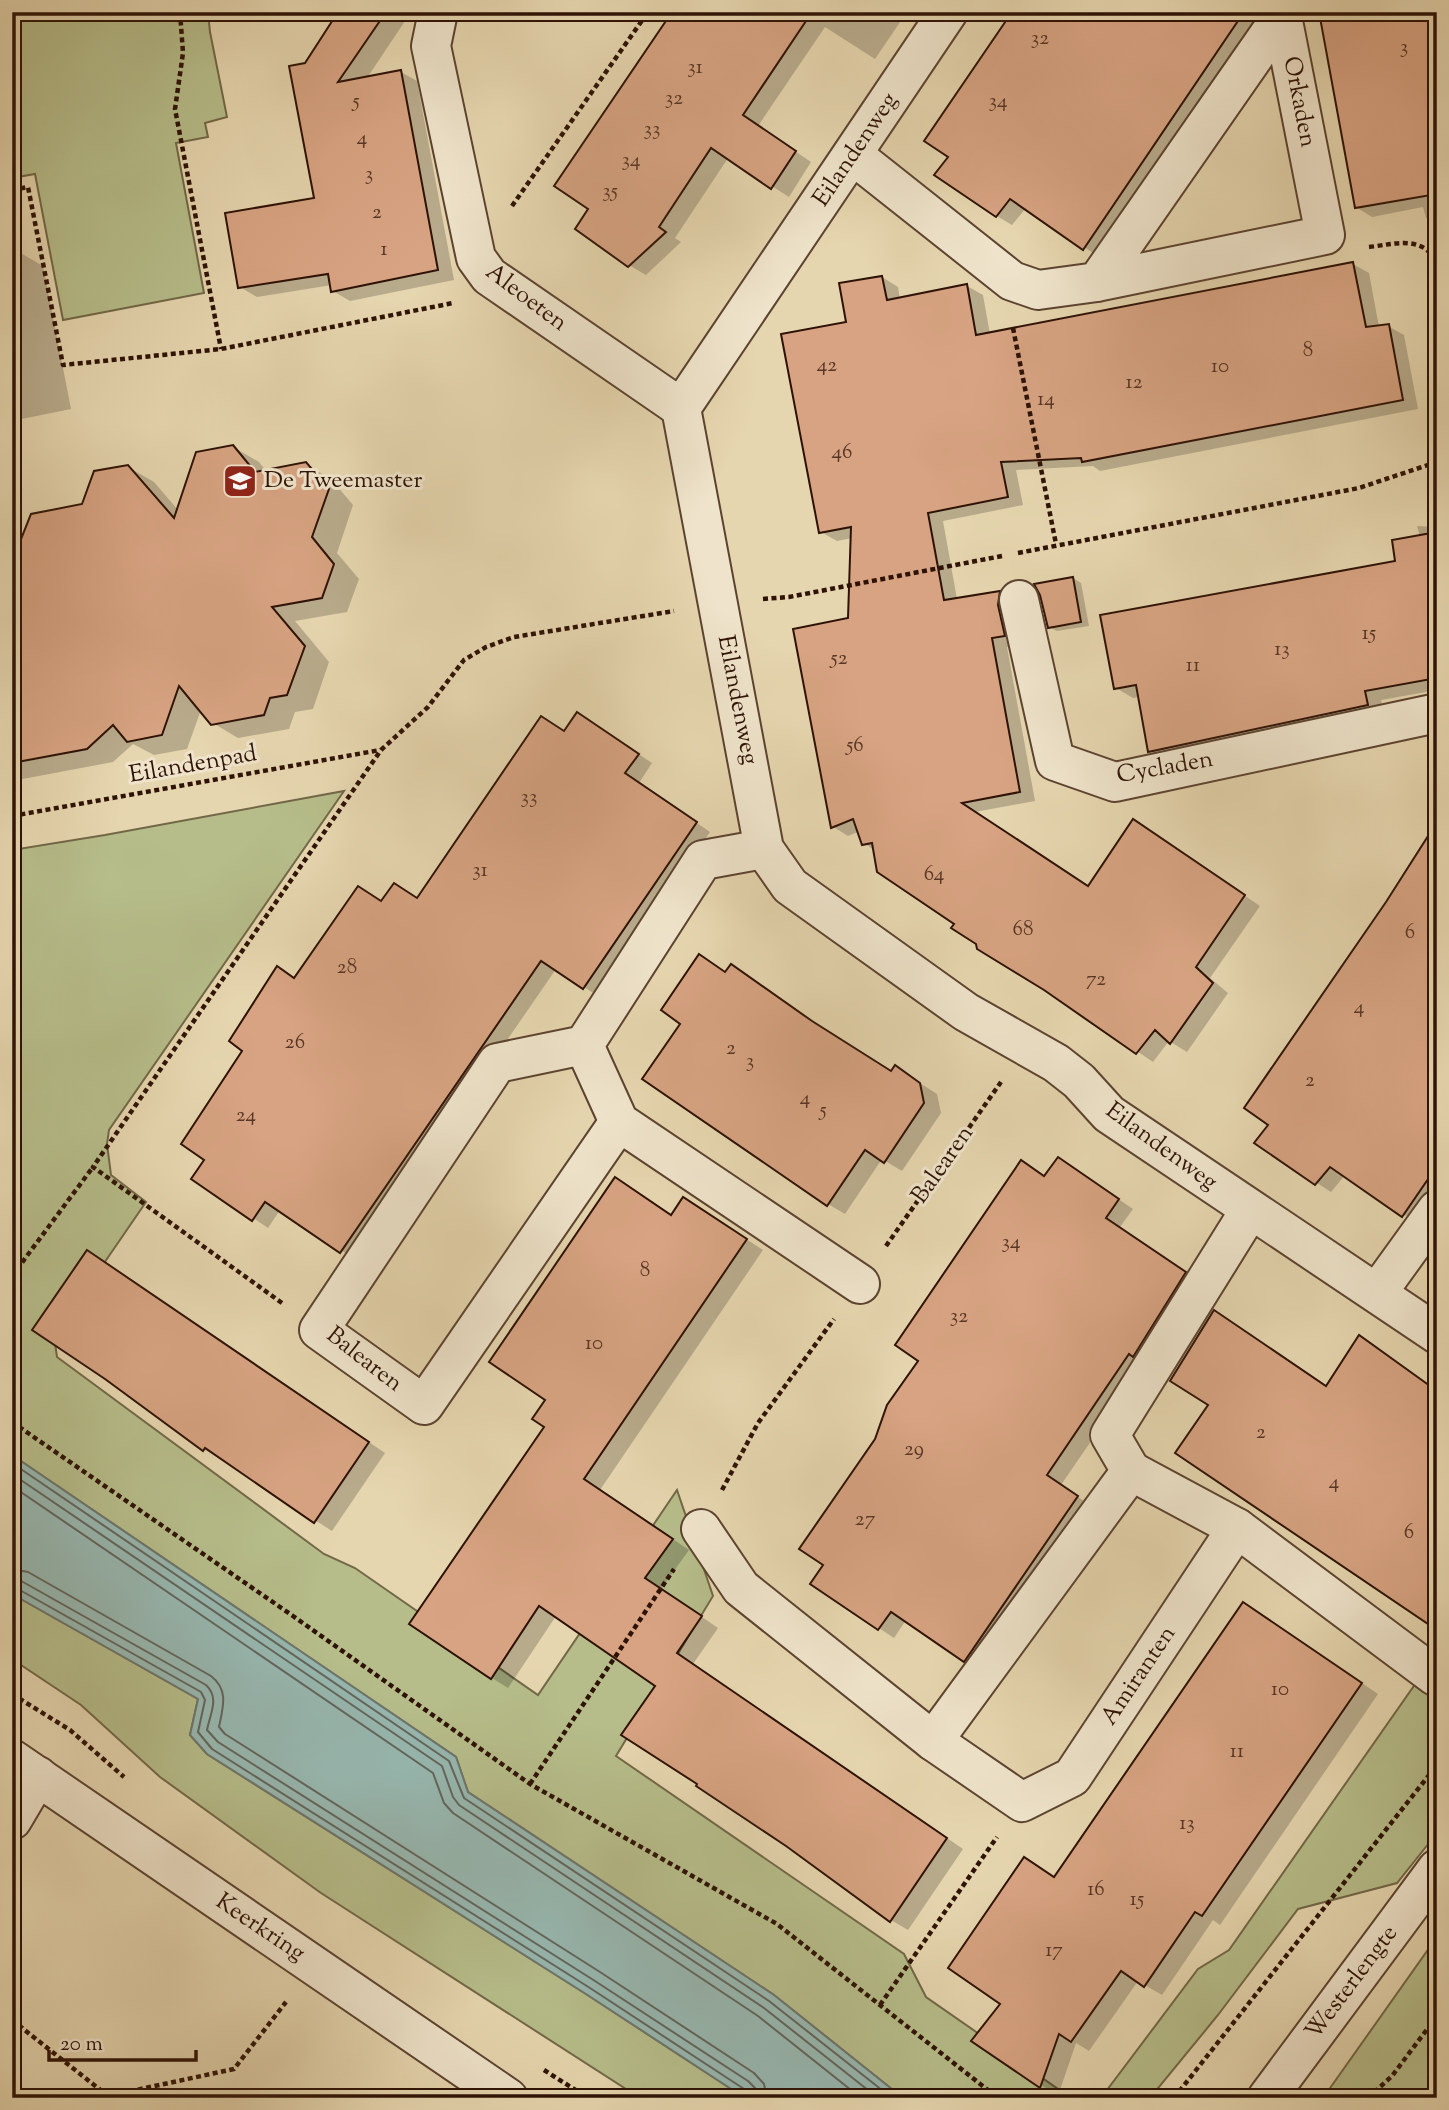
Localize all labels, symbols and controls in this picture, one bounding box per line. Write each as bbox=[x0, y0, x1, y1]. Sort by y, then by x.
house number: 32 bbox=[1031, 24, 1049, 54]
house number: 3 bbox=[1400, 33, 1408, 63]
house number: 31 bbox=[687, 53, 703, 83]
street label: Orkaden bbox=[1274, 54, 1324, 150]
house number: 32 bbox=[665, 84, 683, 114]
street label: Eilandenweg bbox=[805, 86, 907, 214]
house number: 5 bbox=[351, 87, 360, 117]
house number: 34 bbox=[988, 87, 1008, 117]
house number: 33 bbox=[644, 115, 660, 145]
house number: 4 bbox=[357, 124, 367, 154]
house number: 34 bbox=[621, 146, 641, 176]
house number: 3 bbox=[365, 160, 373, 190]
house number: 35 bbox=[602, 177, 618, 207]
house number: 2 bbox=[372, 198, 382, 228]
house number: 1 bbox=[380, 235, 388, 265]
street label: Aleoeten bbox=[478, 256, 574, 340]
house number: 8 bbox=[1303, 336, 1313, 366]
house number: 42 bbox=[817, 351, 837, 381]
house number: 10 bbox=[1211, 352, 1229, 382]
house number: 12 bbox=[1126, 368, 1143, 398]
house number: 14 bbox=[1037, 385, 1055, 415]
house number: 46 bbox=[832, 438, 852, 468]
school or university icon: De Tweemaster bbox=[221, 462, 259, 500]
place label: De Tweemaster bbox=[264, 464, 422, 498]
house number: 15 bbox=[1362, 619, 1376, 649]
street label: Eilandenweg bbox=[708, 632, 766, 768]
house number: 13 bbox=[1274, 635, 1290, 665]
house number: 52 bbox=[829, 644, 848, 674]
house number: 11 bbox=[1186, 651, 1200, 681]
house number: 56 bbox=[845, 731, 864, 761]
street label: Eilandenpad bbox=[126, 737, 260, 793]
street label: Cycladen bbox=[1114, 743, 1216, 793]
house number: 33 bbox=[521, 783, 537, 813]
house number: 31 bbox=[472, 856, 488, 886]
house number: 64 bbox=[924, 860, 944, 890]
house number: 68 bbox=[1013, 915, 1033, 945]
house number: 6 bbox=[1405, 918, 1415, 948]
house number: 28 bbox=[337, 953, 357, 983]
house number: 72 bbox=[1086, 965, 1106, 995]
house number: 4 bbox=[1354, 993, 1364, 1023]
house number: 26 bbox=[285, 1028, 305, 1058]
house number: 2 bbox=[726, 1034, 736, 1064]
house number: 3 bbox=[746, 1047, 754, 1077]
house number: 2 bbox=[1305, 1066, 1315, 1096]
house number: 4 bbox=[800, 1084, 810, 1114]
street label: Eilandenweg bbox=[1098, 1095, 1224, 1199]
house number: 5 bbox=[818, 1096, 827, 1126]
house number: 24 bbox=[236, 1101, 256, 1131]
street label: Balearen bbox=[904, 1119, 982, 1211]
house number: 34 bbox=[1001, 1228, 1021, 1258]
house number: 8 bbox=[640, 1256, 650, 1286]
house number: 32 bbox=[950, 1302, 968, 1332]
street label: Balearen bbox=[318, 1319, 410, 1401]
house number: 10 bbox=[585, 1329, 603, 1359]
house number: 2 bbox=[1256, 1418, 1266, 1448]
house number: 29 bbox=[904, 1435, 924, 1465]
house number: 4 bbox=[1329, 1468, 1339, 1498]
house number: 27 bbox=[855, 1505, 876, 1535]
house number: 6 bbox=[1404, 1518, 1414, 1548]
street label: Amiranten bbox=[1093, 1619, 1185, 1733]
house number: 10 bbox=[1271, 1675, 1289, 1705]
house number: 11 bbox=[1230, 1737, 1244, 1767]
house number: 13 bbox=[1179, 1809, 1195, 1839]
house number: 16 bbox=[1087, 1875, 1105, 1905]
street label: Keerkring bbox=[208, 1885, 312, 1971]
house number: 15 bbox=[1130, 1885, 1144, 1915]
street label: Westerlengte bbox=[1298, 1919, 1406, 2047]
house number: 17 bbox=[1045, 1936, 1063, 1966]
scale bar bbox=[49, 2019, 196, 2063]
text: 20 m bbox=[60, 2030, 103, 2060]

